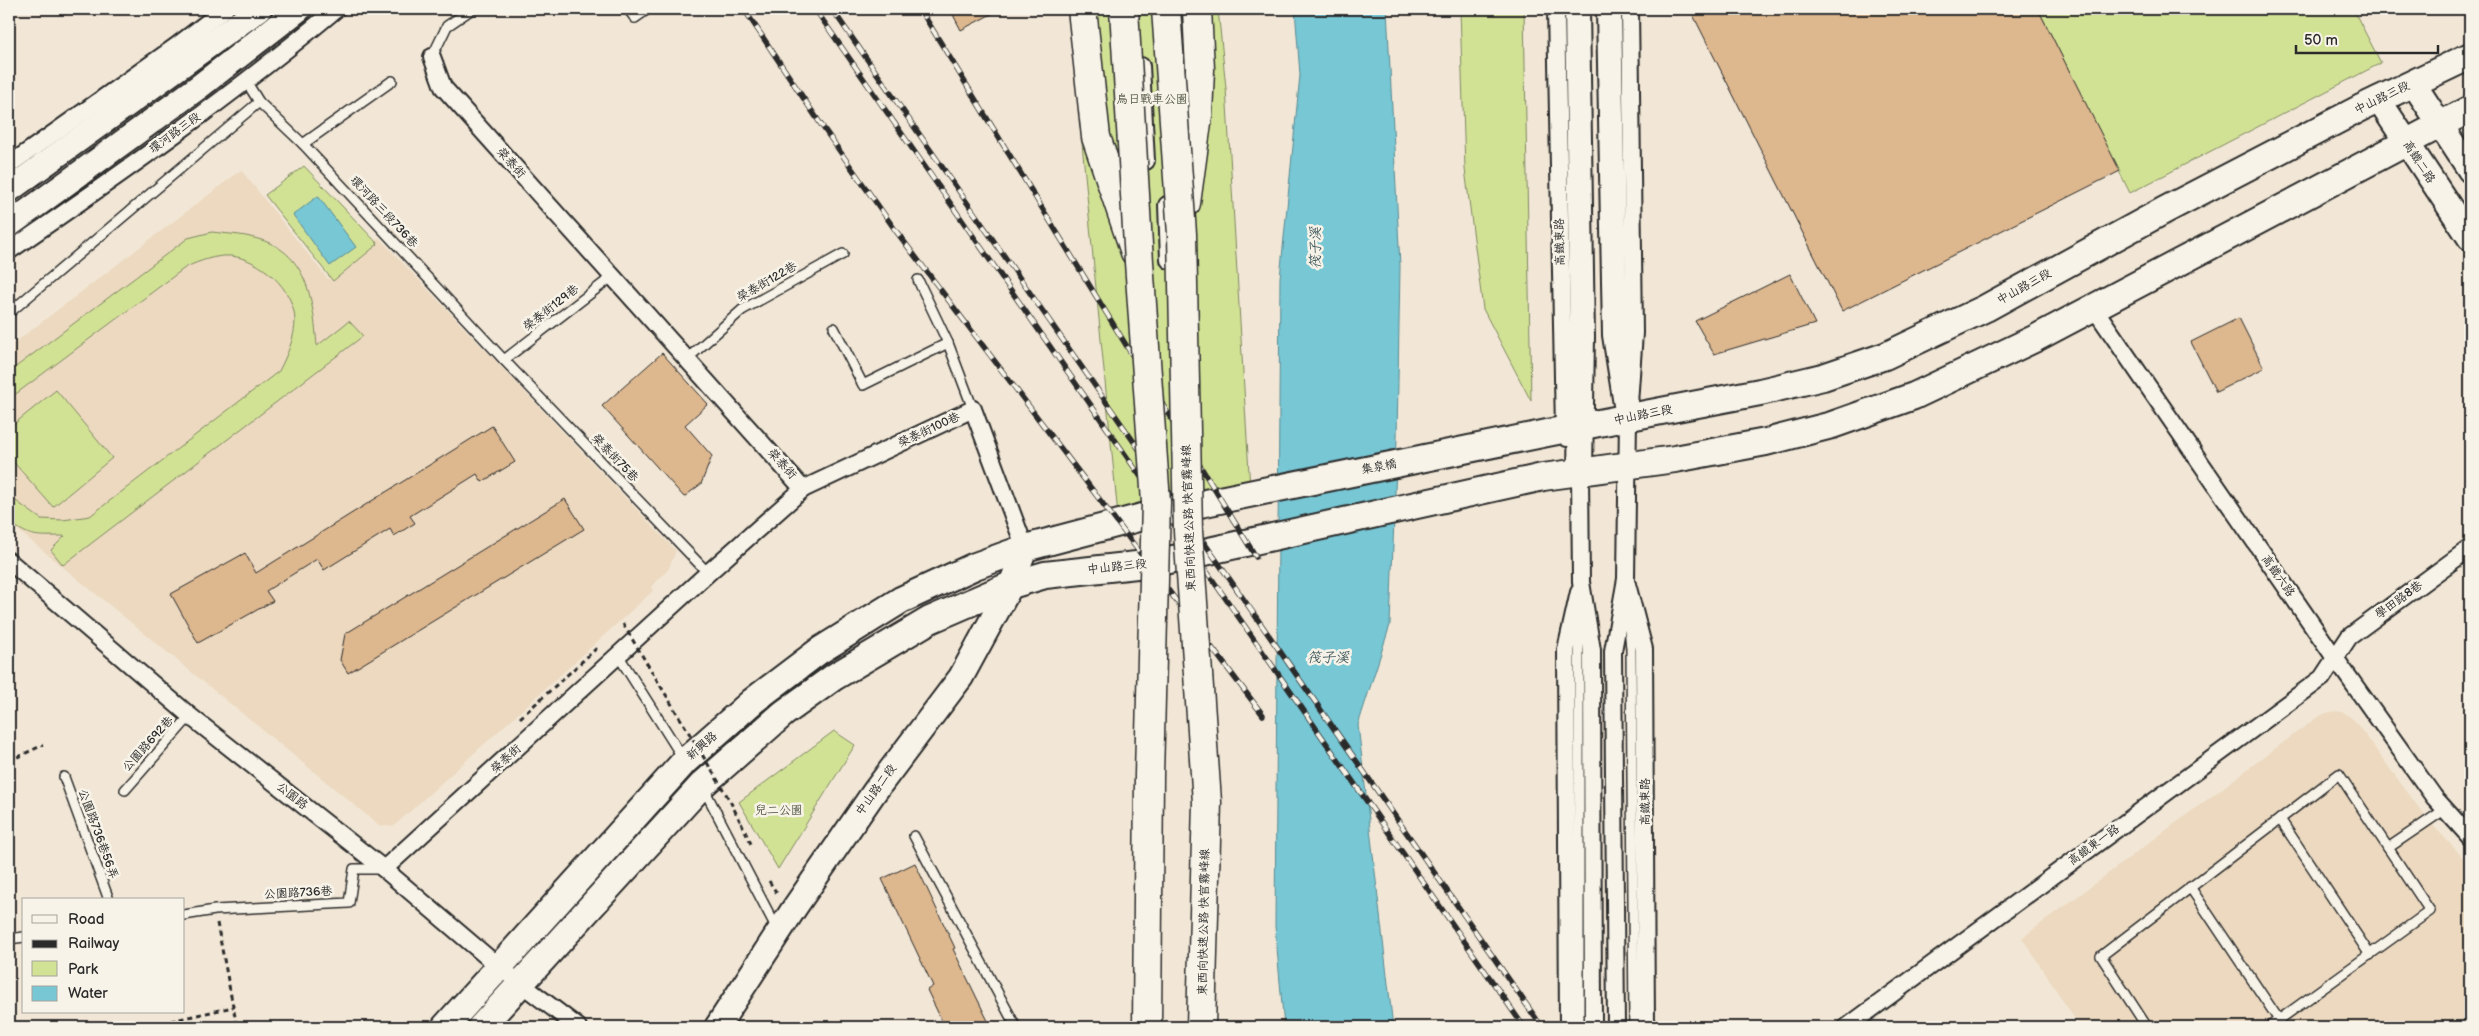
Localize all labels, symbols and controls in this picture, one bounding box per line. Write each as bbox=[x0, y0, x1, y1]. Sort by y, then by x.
scale bar bbox=[2296, 22, 2439, 54]
text: 50 m bbox=[2304, 31, 2338, 50]
street label: 中山路三段 bbox=[2352, 78, 2412, 118]
park label: 烏日戰車公園 bbox=[1116, 92, 1188, 107]
street label: 環河路三段 bbox=[146, 109, 204, 157]
street label: 高鐵二路 bbox=[2400, 138, 2438, 186]
street label: 榮泰街 bbox=[493, 145, 529, 181]
street label: 環河路三段736巷 bbox=[347, 173, 421, 251]
street label: 高鐵東路 bbox=[1552, 218, 1568, 266]
water label: 筏子溪 bbox=[1307, 226, 1324, 269]
street label: 榮泰街122巷 bbox=[734, 259, 800, 305]
street label: 中山路三段 bbox=[1994, 266, 2054, 308]
street label: 榮泰街129巷 bbox=[520, 282, 582, 334]
street label: 中山路三段 bbox=[1612, 402, 1674, 428]
street label: 榮泰街100巷 bbox=[896, 409, 962, 451]
street label: 榮泰街75巷 bbox=[588, 431, 642, 485]
street label: 東西向快速公路 快官霧峰線 bbox=[1179, 444, 1199, 592]
street label: 榮泰街 bbox=[764, 446, 800, 482]
street label: 集泉橋 bbox=[1360, 456, 1398, 478]
street label: 高鐵六路 bbox=[2258, 552, 2298, 600]
street label: 中山路三段 bbox=[1086, 556, 1148, 578]
street label: 學田路8巷 bbox=[2372, 578, 2426, 622]
water label: 筏子溪 bbox=[1307, 649, 1350, 666]
street label: 公園路692巷 bbox=[119, 713, 177, 775]
street label: 新興路 bbox=[683, 729, 721, 763]
street label: 榮泰街 bbox=[488, 741, 524, 777]
street label: 中山路二段 bbox=[852, 761, 900, 819]
street label: 高鐵東路 bbox=[1638, 778, 1653, 826]
street label: 公園路 bbox=[273, 779, 311, 813]
street label: 公園路736巷56弄 bbox=[75, 787, 121, 881]
park label: 兒二公園 bbox=[755, 803, 803, 818]
street label: 高鐵東一路 bbox=[2065, 821, 2123, 869]
street label: 東西向快速公路 快官霧峰線 bbox=[1195, 848, 1213, 996]
street label: 公園路736巷 bbox=[263, 884, 333, 902]
legend bbox=[22, 898, 185, 1014]
text: Road bbox=[68, 910, 104, 929]
text: Railway bbox=[68, 934, 119, 953]
text: Park bbox=[68, 960, 99, 979]
text: Water bbox=[68, 984, 108, 1003]

